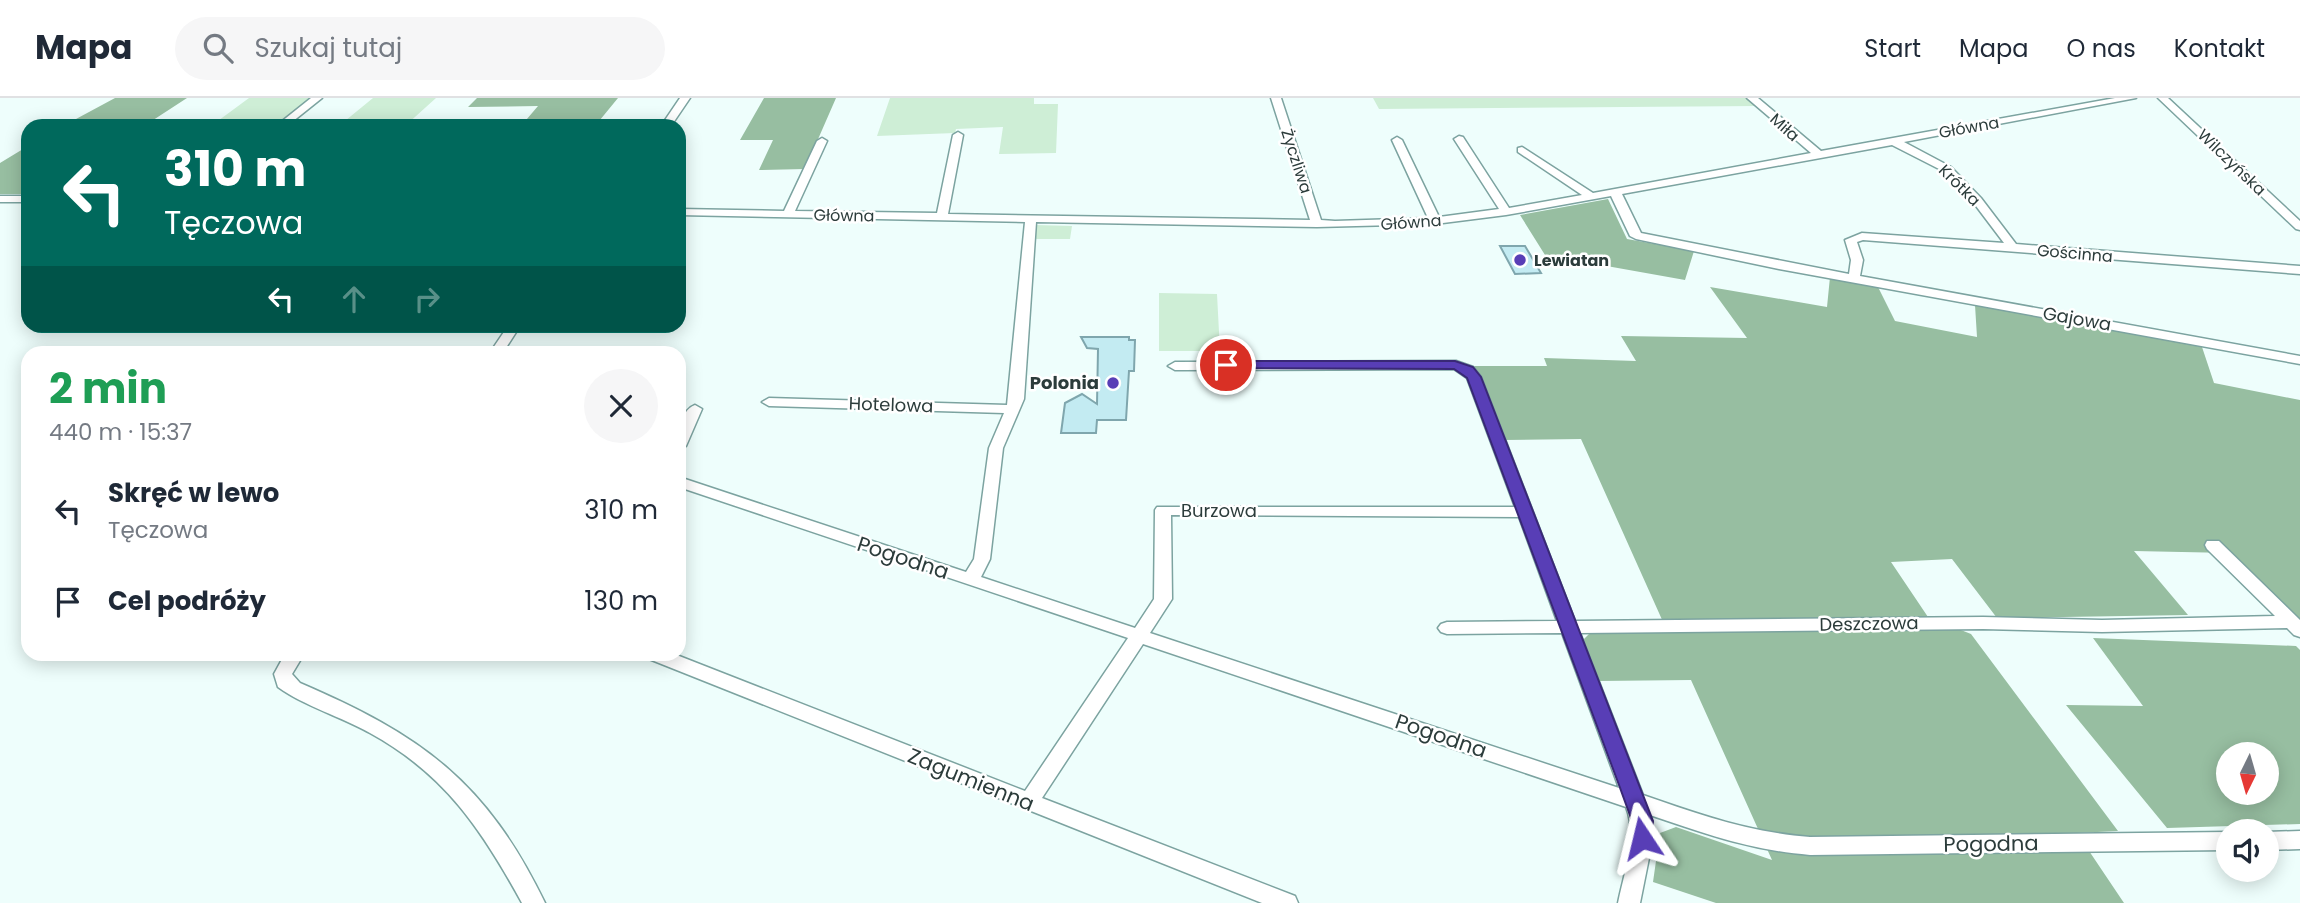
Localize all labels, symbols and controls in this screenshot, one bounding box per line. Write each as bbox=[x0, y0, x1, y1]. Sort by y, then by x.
search box bbox=[175, 17, 665, 80]
text: Mapa bbox=[35, 24, 133, 71]
icon: search bbox=[199, 29, 237, 67]
text: Szukaj tutaj bbox=[255, 30, 402, 66]
text: Start bbox=[1864, 32, 1921, 65]
text: Mapa bbox=[1959, 32, 2028, 65]
text: O nas bbox=[2066, 32, 2136, 65]
text: Kontakt bbox=[2174, 32, 2265, 65]
street label: Miła bbox=[1765, 108, 1804, 147]
street label: Główna bbox=[1937, 111, 2001, 144]
street label: Wilczyńska bbox=[2192, 124, 2271, 201]
street label: Życzliwa bbox=[1275, 126, 1318, 196]
text: 310 m bbox=[164, 135, 306, 203]
icon: left bbox=[49, 147, 140, 238]
street label: Krótka bbox=[1934, 159, 1986, 211]
text: Tęczowa bbox=[164, 200, 304, 245]
street label: Główna bbox=[813, 203, 875, 228]
street label: Główna bbox=[1380, 209, 1442, 236]
street label: Gościnna bbox=[2036, 239, 2114, 268]
place label: Lewiatan bbox=[1534, 249, 1609, 272]
marker: Lewiatan bbox=[1512, 252, 1528, 268]
icon: left bbox=[262, 280, 300, 318]
icon: ahead bbox=[335, 280, 373, 318]
icon: right bbox=[408, 280, 446, 318]
street label: Gajowa bbox=[2041, 300, 2113, 337]
pin bbox=[1196, 335, 1256, 395]
icon: arrive bbox=[1207, 346, 1245, 384]
text: 2 min bbox=[49, 359, 167, 418]
button: close bbox=[584, 369, 658, 443]
place label: Polonia bbox=[1030, 370, 1099, 395]
marker: Polonia bbox=[1105, 375, 1121, 391]
street label: Hotelowa bbox=[848, 391, 934, 418]
text: 440 m · 15:37 bbox=[49, 416, 192, 448]
text: Skręć w lewo bbox=[108, 475, 279, 511]
icon: left bbox=[49, 492, 87, 530]
text: 310 m bbox=[584, 492, 658, 528]
street label: Burzowa bbox=[1181, 498, 1257, 523]
text: Tęczowa bbox=[108, 514, 208, 546]
street label: Pogodna bbox=[853, 529, 953, 586]
icon: arrive bbox=[49, 583, 87, 621]
text: Cel podróży bbox=[108, 583, 266, 619]
text: 130 m bbox=[584, 583, 658, 619]
street label: Deszczowa bbox=[1819, 610, 1919, 637]
street label: Pogodna bbox=[1391, 706, 1491, 765]
street label: Zagumienna bbox=[904, 741, 1039, 818]
north arrow bbox=[2216, 742, 2278, 805]
map controls bbox=[2216, 742, 2279, 882]
position arrow bbox=[1605, 801, 1679, 875]
button: sound bbox=[2216, 819, 2279, 882]
street label: Pogodna bbox=[1943, 828, 2039, 859]

